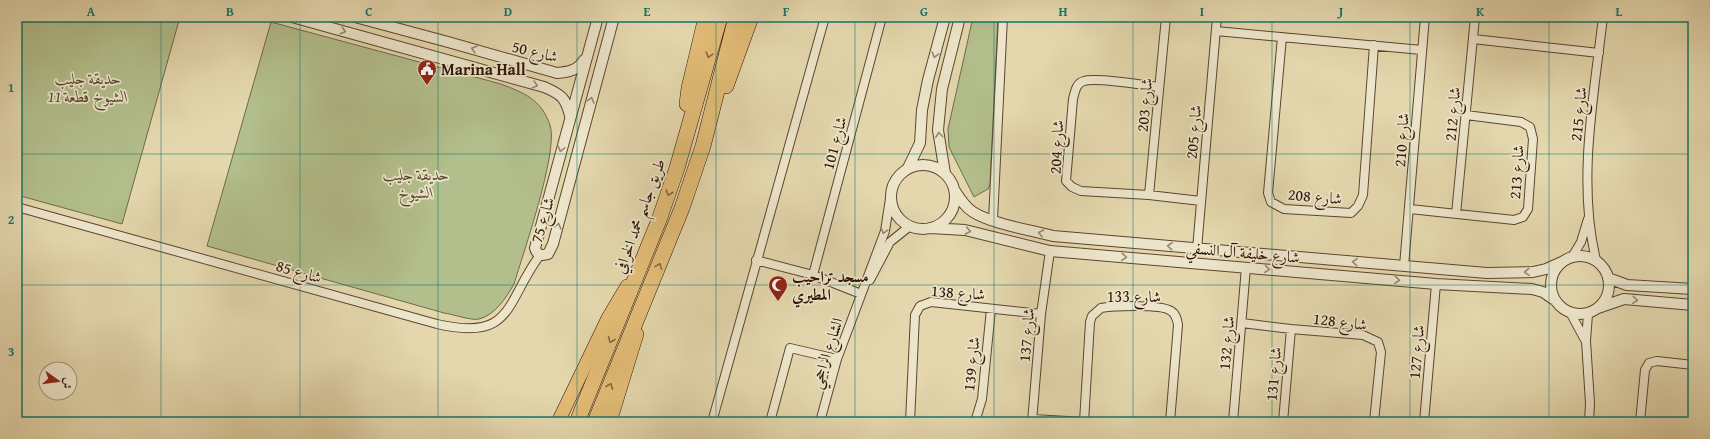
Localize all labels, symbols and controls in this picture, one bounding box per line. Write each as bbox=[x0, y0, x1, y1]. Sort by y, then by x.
text: A bbox=[87, 2, 96, 21]
text: B bbox=[226, 2, 234, 21]
text: C bbox=[365, 2, 373, 21]
text: D bbox=[504, 2, 512, 21]
text: E bbox=[644, 2, 651, 21]
text: F bbox=[783, 2, 790, 21]
text: G bbox=[920, 2, 928, 21]
text: H bbox=[1058, 2, 1068, 21]
text: I bbox=[1200, 2, 1204, 21]
text: J bbox=[1337, 2, 1344, 21]
text: K bbox=[1476, 2, 1485, 21]
text: L bbox=[1616, 2, 1623, 21]
one-way arrow bbox=[339, 26, 346, 35]
street label: شارع 50 bbox=[509, 34, 561, 70]
one-way arrow bbox=[470, 45, 477, 54]
one-way arrow bbox=[705, 51, 714, 58]
one-way arrow bbox=[931, 51, 940, 58]
place label: Marina Hall bbox=[441, 57, 526, 81]
public building icon: Marina Hall bbox=[416, 58, 438, 86]
park label: حديقة جليب الشيوخ قطعة 11 bbox=[48, 66, 128, 111]
street label: شارع 203 bbox=[1130, 77, 1160, 133]
text: 1 bbox=[8, 78, 14, 97]
one-way arrow bbox=[532, 80, 539, 89]
street label: شارع 212 bbox=[1438, 86, 1468, 142]
street label: شارع 215 bbox=[1563, 86, 1595, 143]
one-way arrow bbox=[586, 97, 595, 104]
street label: شارع 205 bbox=[1179, 104, 1209, 160]
street label: شارع 210 bbox=[1387, 112, 1417, 168]
street label: شارع 101 bbox=[815, 114, 855, 173]
street label: شارع 204 bbox=[1043, 119, 1071, 175]
one-way arrow bbox=[935, 132, 944, 138]
street label: شارع 213 bbox=[1502, 144, 1532, 200]
one-way arrow bbox=[557, 145, 566, 152]
street label: طريق جاسم محمد الخرافي bbox=[607, 155, 676, 279]
park label: حديقة جليب الشيوخ bbox=[383, 162, 449, 207]
street label: شارع 208 bbox=[1287, 182, 1343, 212]
one-way arrow bbox=[665, 189, 673, 196]
street label: شارع 75 bbox=[524, 194, 562, 246]
text: 2 bbox=[8, 210, 15, 229]
one-way arrow bbox=[553, 222, 562, 229]
one-way arrow bbox=[880, 227, 889, 234]
one-way arrow bbox=[965, 227, 972, 235]
one-way arrow bbox=[1038, 229, 1045, 238]
street label: شارع خليفة آل النسفي bbox=[1185, 235, 1301, 273]
one-way arrow bbox=[1167, 242, 1173, 251]
one-way arrow bbox=[1121, 252, 1127, 261]
street label: شارع 85 bbox=[273, 253, 325, 291]
one-way arrow bbox=[1352, 258, 1359, 267]
one-way arrow bbox=[654, 262, 662, 269]
place label: مسجد تراحيب المطيري bbox=[792, 264, 869, 308]
one-way arrow bbox=[1264, 264, 1270, 273]
one-way arrow bbox=[1524, 268, 1530, 277]
mosque icon: مسجد تراحيب المطيري bbox=[767, 274, 789, 302]
one-way arrow bbox=[1394, 276, 1400, 285]
street label: شارع 138 bbox=[930, 278, 986, 308]
street label: شارع 133 bbox=[1107, 284, 1161, 310]
one-way arrow bbox=[1632, 295, 1639, 304]
street label: شارع 128 bbox=[1311, 306, 1368, 338]
street label: شارع 137 bbox=[1012, 307, 1042, 363]
street label: الشارع الراجحي bbox=[803, 314, 853, 393]
street label: شارع 132 bbox=[1212, 315, 1242, 371]
street label: شارع 127 bbox=[1402, 324, 1432, 380]
one-way arrow bbox=[607, 336, 615, 343]
street label: شارع 139 bbox=[956, 336, 988, 393]
text: 3 bbox=[8, 342, 14, 361]
street label: شارع 131 bbox=[1259, 346, 1289, 402]
north arrow bbox=[38, 361, 78, 401]
text: ش bbox=[59, 376, 77, 391]
one-way arrow bbox=[605, 382, 613, 389]

